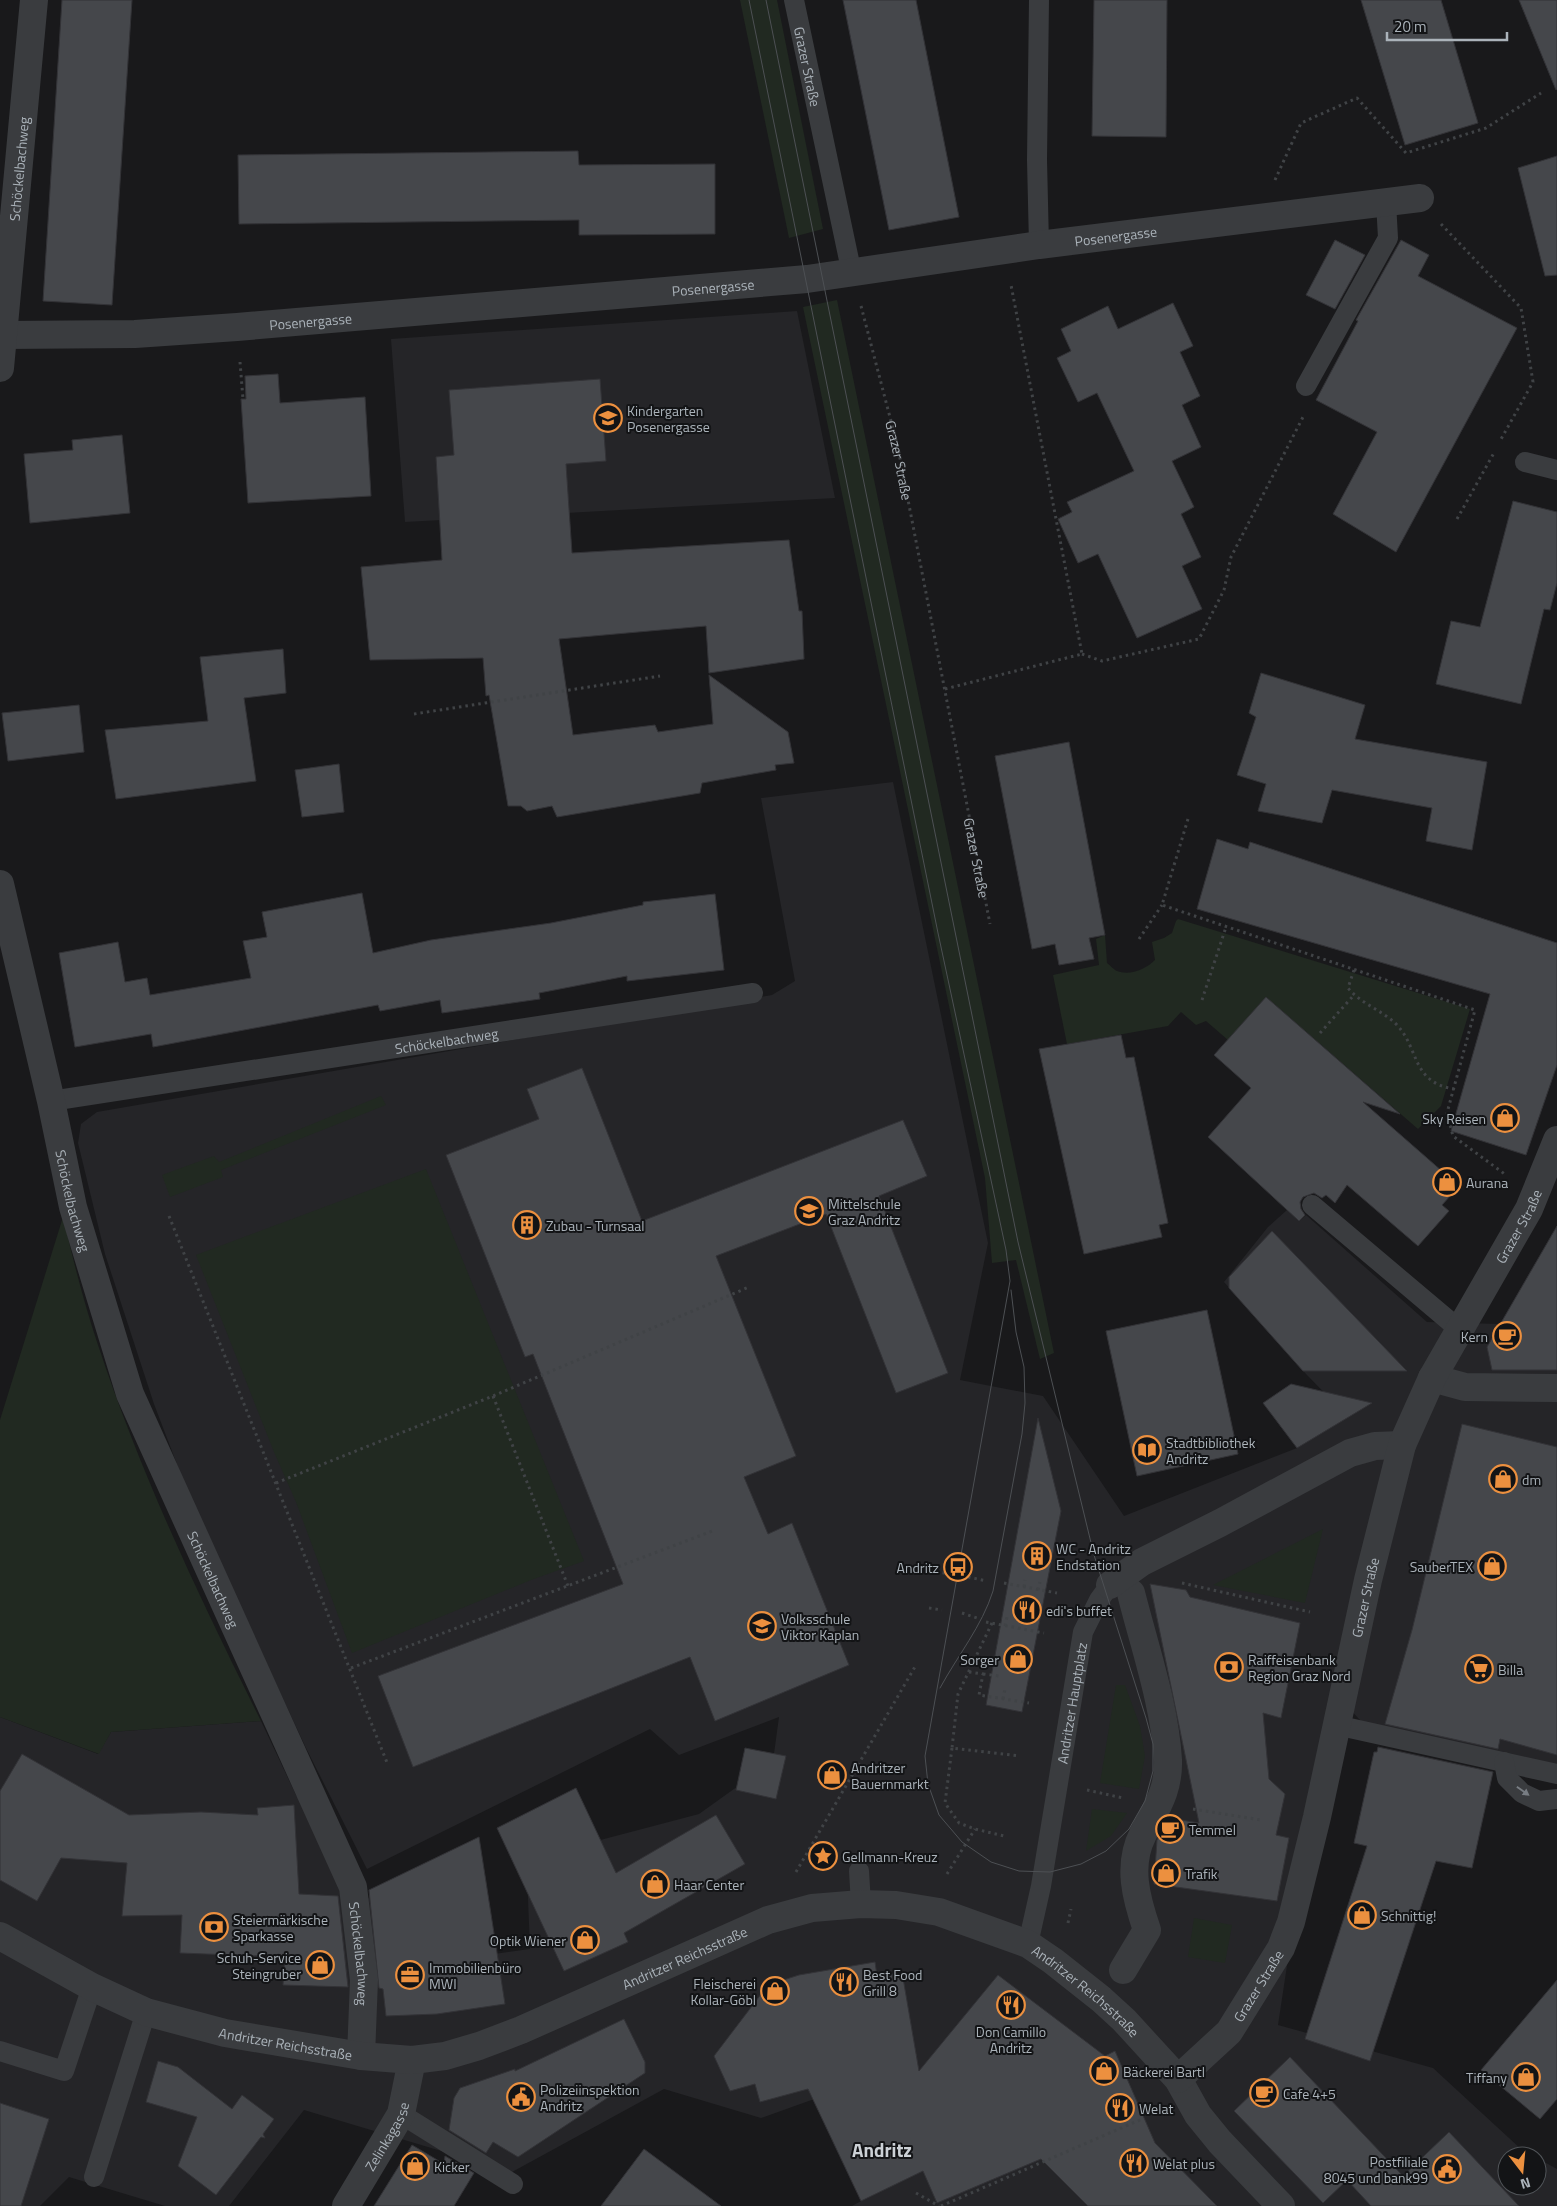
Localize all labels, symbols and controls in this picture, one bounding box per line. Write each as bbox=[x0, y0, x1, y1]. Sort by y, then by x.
scale bar bbox=[1387, 10, 1507, 42]
text: 20 m bbox=[1394, 15, 1427, 38]
street label: Grazer Straße bbox=[789, 25, 827, 108]
street label: Schöckelbachweg bbox=[3, 116, 34, 222]
street label: Posenergasse bbox=[1073, 220, 1158, 251]
street label: Posenergasse bbox=[671, 273, 755, 301]
street label: Posenergasse bbox=[268, 307, 353, 335]
place label: Kindergarten Posenergasse bbox=[627, 400, 710, 437]
school or university icon: Kindergarten Posenergasse bbox=[593, 403, 623, 433]
street label: Grazer Straße bbox=[881, 418, 918, 502]
street label: Grazer Straße bbox=[959, 816, 995, 900]
street label: Schöckelbachweg bbox=[393, 1022, 500, 1058]
shop icon: Sky Reisen bbox=[1490, 1103, 1520, 1133]
place label: Sky Reisen bbox=[1422, 1108, 1486, 1129]
street label: Schöckelbachweg bbox=[51, 1148, 96, 1254]
shop icon: Aurana bbox=[1432, 1167, 1462, 1197]
place label: Aurana bbox=[1466, 1172, 1508, 1193]
street label: Grazer Straße bbox=[1490, 1186, 1546, 1267]
place label: Mittelschule Graz Andritz bbox=[828, 1193, 901, 1230]
school or university icon: Mittelschule Graz Andritz bbox=[794, 1196, 824, 1226]
building icon: Zubau - Turnsaal bbox=[512, 1210, 542, 1240]
place label: Zubau - Turnsaal bbox=[546, 1215, 645, 1236]
cafe icon: Kern bbox=[1492, 1321, 1522, 1351]
place label: Kern bbox=[1461, 1326, 1488, 1347]
place label: Stadtbibliothek Andritz bbox=[1166, 1432, 1256, 1469]
library icon: Stadtbibliothek Andritz bbox=[1132, 1435, 1162, 1465]
shop icon: dm bbox=[1488, 1464, 1518, 1494]
place label: dm bbox=[1522, 1469, 1541, 1490]
street label: Schöckelbachweg bbox=[183, 1527, 245, 1631]
place label: WC - Andritz Endstation bbox=[1056, 1538, 1131, 1575]
building icon: WC - Andritz Endstation bbox=[1022, 1541, 1052, 1571]
shop icon: SauberTEX bbox=[1477, 1551, 1507, 1581]
bus stop icon: Andritz bbox=[943, 1552, 973, 1582]
street label: Grazer Straße bbox=[1345, 1555, 1384, 1639]
place label: SauberTEX bbox=[1410, 1556, 1473, 1577]
place label: Andritz bbox=[897, 1557, 939, 1578]
restaurant icon: edi's buffet bbox=[1012, 1595, 1042, 1625]
place label: edi's buffet bbox=[1046, 1600, 1112, 1621]
place label: Volksschule Viktor Kaplan bbox=[781, 1608, 859, 1645]
school or university icon: Volksschule Viktor Kaplan bbox=[747, 1611, 777, 1641]
street label: Andritzer Hauptplatz bbox=[1051, 1641, 1092, 1765]
shop icon: Sorger bbox=[1003, 1644, 1033, 1674]
place label: Sorger bbox=[960, 1649, 999, 1670]
place label: Raiffeisenbank Region Graz Nord bbox=[1248, 1649, 1351, 1686]
bank icon: Raiffeisenbank Region Graz Nord bbox=[1214, 1652, 1244, 1682]
supermarket icon: Billa bbox=[1464, 1654, 1494, 1684]
place label: Billa bbox=[1498, 1659, 1523, 1680]
place label: Andritzer Bauernmarkt bbox=[851, 1757, 929, 1794]
shop icon: Andritzer Bauernmarkt bbox=[817, 1760, 847, 1790]
one-way arrow bbox=[1516, 1786, 1529, 1796]
cafe icon: Temmel bbox=[1155, 1814, 1185, 1844]
place label: Temmel bbox=[1189, 1819, 1236, 1840]
place icon: Gellmann-Kreuz bbox=[808, 1841, 838, 1871]
place label: Gellmann-Kreuz bbox=[842, 1846, 938, 1867]
shop icon: Trafik bbox=[1151, 1858, 1181, 1888]
place label: Trafik bbox=[1185, 1863, 1218, 1884]
shop icon: Haar Center bbox=[640, 1869, 670, 1899]
place label: Haar Center bbox=[674, 1874, 744, 1895]
shop icon: Schnittig! bbox=[1347, 1900, 1377, 1930]
street label: Schöckelbachweg bbox=[344, 1901, 375, 2006]
place label: Schnittig! bbox=[1381, 1905, 1436, 1926]
place label: Steiermärkische Sparkasse bbox=[233, 1909, 328, 1946]
bank icon: Steiermärkische Sparkasse bbox=[199, 1912, 229, 1942]
street label: Andritzer Reichsstraße bbox=[619, 1920, 750, 1994]
shop icon: Optik Wiener bbox=[570, 1925, 600, 1955]
place label: Optik Wiener bbox=[490, 1930, 566, 1951]
street label: Andritzer Reichsstraße bbox=[1028, 1939, 1145, 2041]
street label: Grazer Straße bbox=[1227, 1945, 1288, 2026]
place label: Schuh-Service Steingruber bbox=[217, 1947, 301, 1984]
shop icon: Schuh-Service Steingruber bbox=[305, 1950, 335, 1980]
place label: Immobilienbüro MWI bbox=[429, 1957, 521, 1994]
office icon: Immobilienbüro MWI bbox=[395, 1960, 425, 1990]
place label: Best Food Grill 8 bbox=[863, 1964, 923, 2001]
restaurant icon: Best Food Grill 8 bbox=[829, 1967, 859, 1997]
place label: Fleischerei Kollar-Göbl bbox=[690, 1973, 756, 2010]
shop icon: Fleischerei Kollar-Göbl bbox=[760, 1976, 790, 2006]
restaurant icon: Don Camillo Andritz bbox=[996, 1990, 1026, 2020]
street label: Andritzer Reichsstraße bbox=[217, 2021, 354, 2065]
place label: Don Camillo Andritz bbox=[976, 2021, 1046, 2058]
shop icon: Bäckerei Bartl bbox=[1089, 2056, 1119, 2086]
place label: Bäckerei Bartl bbox=[1123, 2061, 1205, 2082]
shop icon: Tiffany bbox=[1511, 2062, 1541, 2092]
place label: Tiffany bbox=[1466, 2067, 1507, 2088]
cafe icon: Cafe 4+5 bbox=[1249, 2078, 1279, 2108]
place label: Polizeiinspektion Andritz bbox=[540, 2079, 640, 2116]
public building icon: Polizeiinspektion Andritz bbox=[506, 2082, 536, 2112]
place label: Cafe 4+5 bbox=[1283, 2083, 1336, 2104]
restaurant icon: Welat bbox=[1105, 2093, 1135, 2123]
place label: Welat bbox=[1139, 2098, 1173, 2119]
street label: Zelinkagasse bbox=[359, 2100, 414, 2175]
district label: Andritz bbox=[852, 2135, 912, 2164]
north arrow bbox=[1497, 2146, 1547, 2196]
restaurant icon: Welat plus bbox=[1119, 2148, 1149, 2178]
shop icon: Kicker bbox=[400, 2151, 430, 2181]
place label: Postfiliale 8045 und bank99 bbox=[1324, 2151, 1428, 2188]
place label: Welat plus bbox=[1153, 2153, 1215, 2174]
public building icon: Postfiliale 8045 und bank99 bbox=[1432, 2154, 1462, 2184]
place label: Kicker bbox=[434, 2156, 470, 2177]
text: N bbox=[1518, 2173, 1533, 2195]

